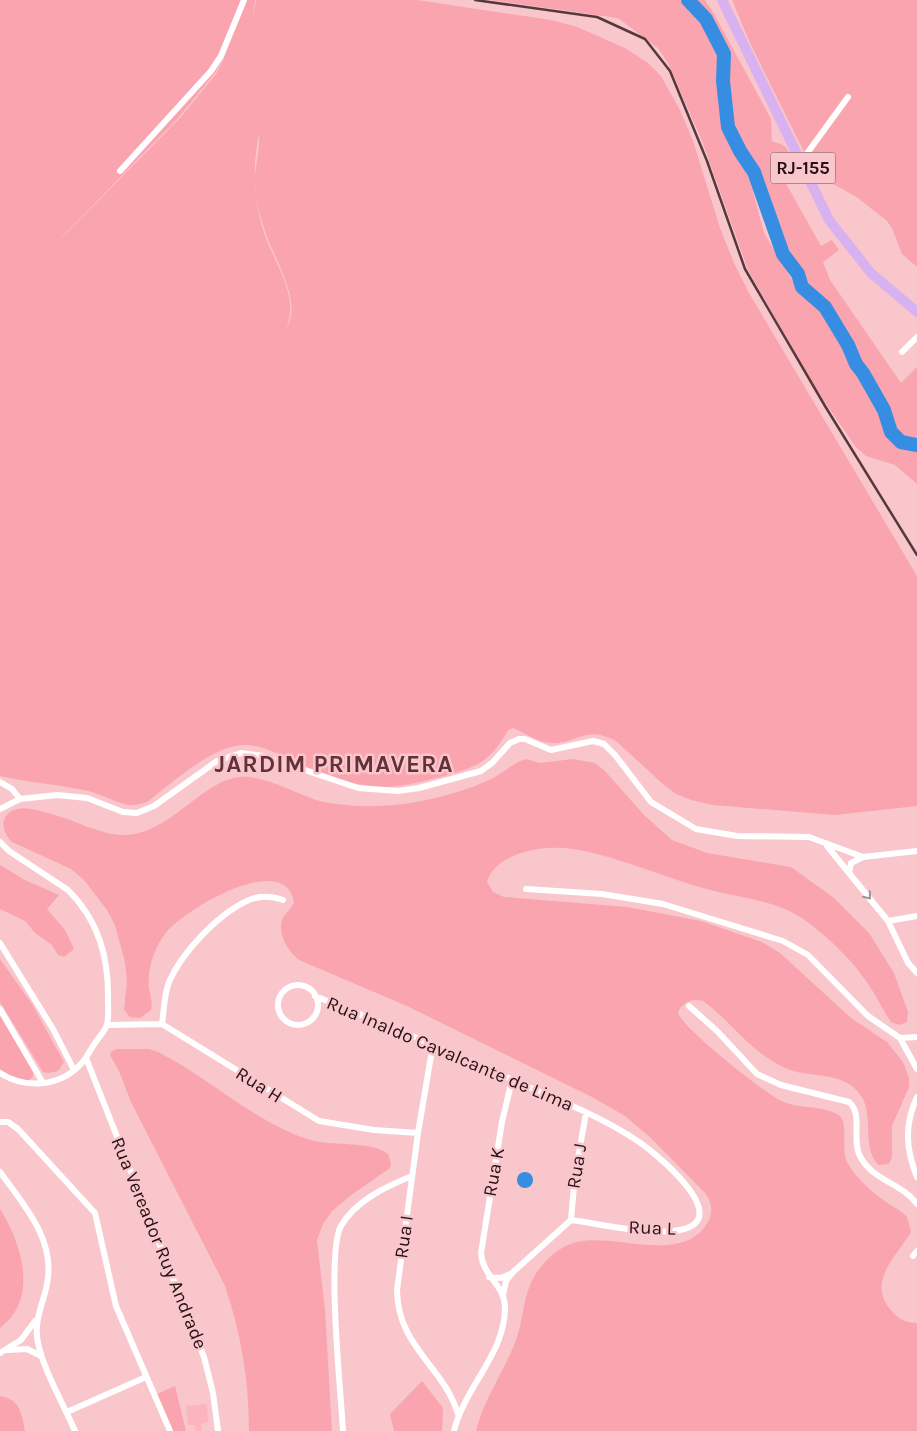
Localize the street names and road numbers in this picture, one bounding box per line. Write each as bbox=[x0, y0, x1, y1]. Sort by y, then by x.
road number: RJ-155 bbox=[770, 152, 836, 184]
street label: Rua Inaldo Cavalcante de Lima bbox=[323, 992, 577, 1116]
street label: Rua H bbox=[232, 1062, 286, 1108]
street label: Rua Vereador Ruy Andrade bbox=[106, 1134, 212, 1352]
street label: Rua J bbox=[563, 1142, 591, 1190]
street label: Rua K bbox=[479, 1145, 509, 1198]
street label: Rua I bbox=[390, 1214, 418, 1260]
street label: Rua L bbox=[628, 1216, 676, 1240]

